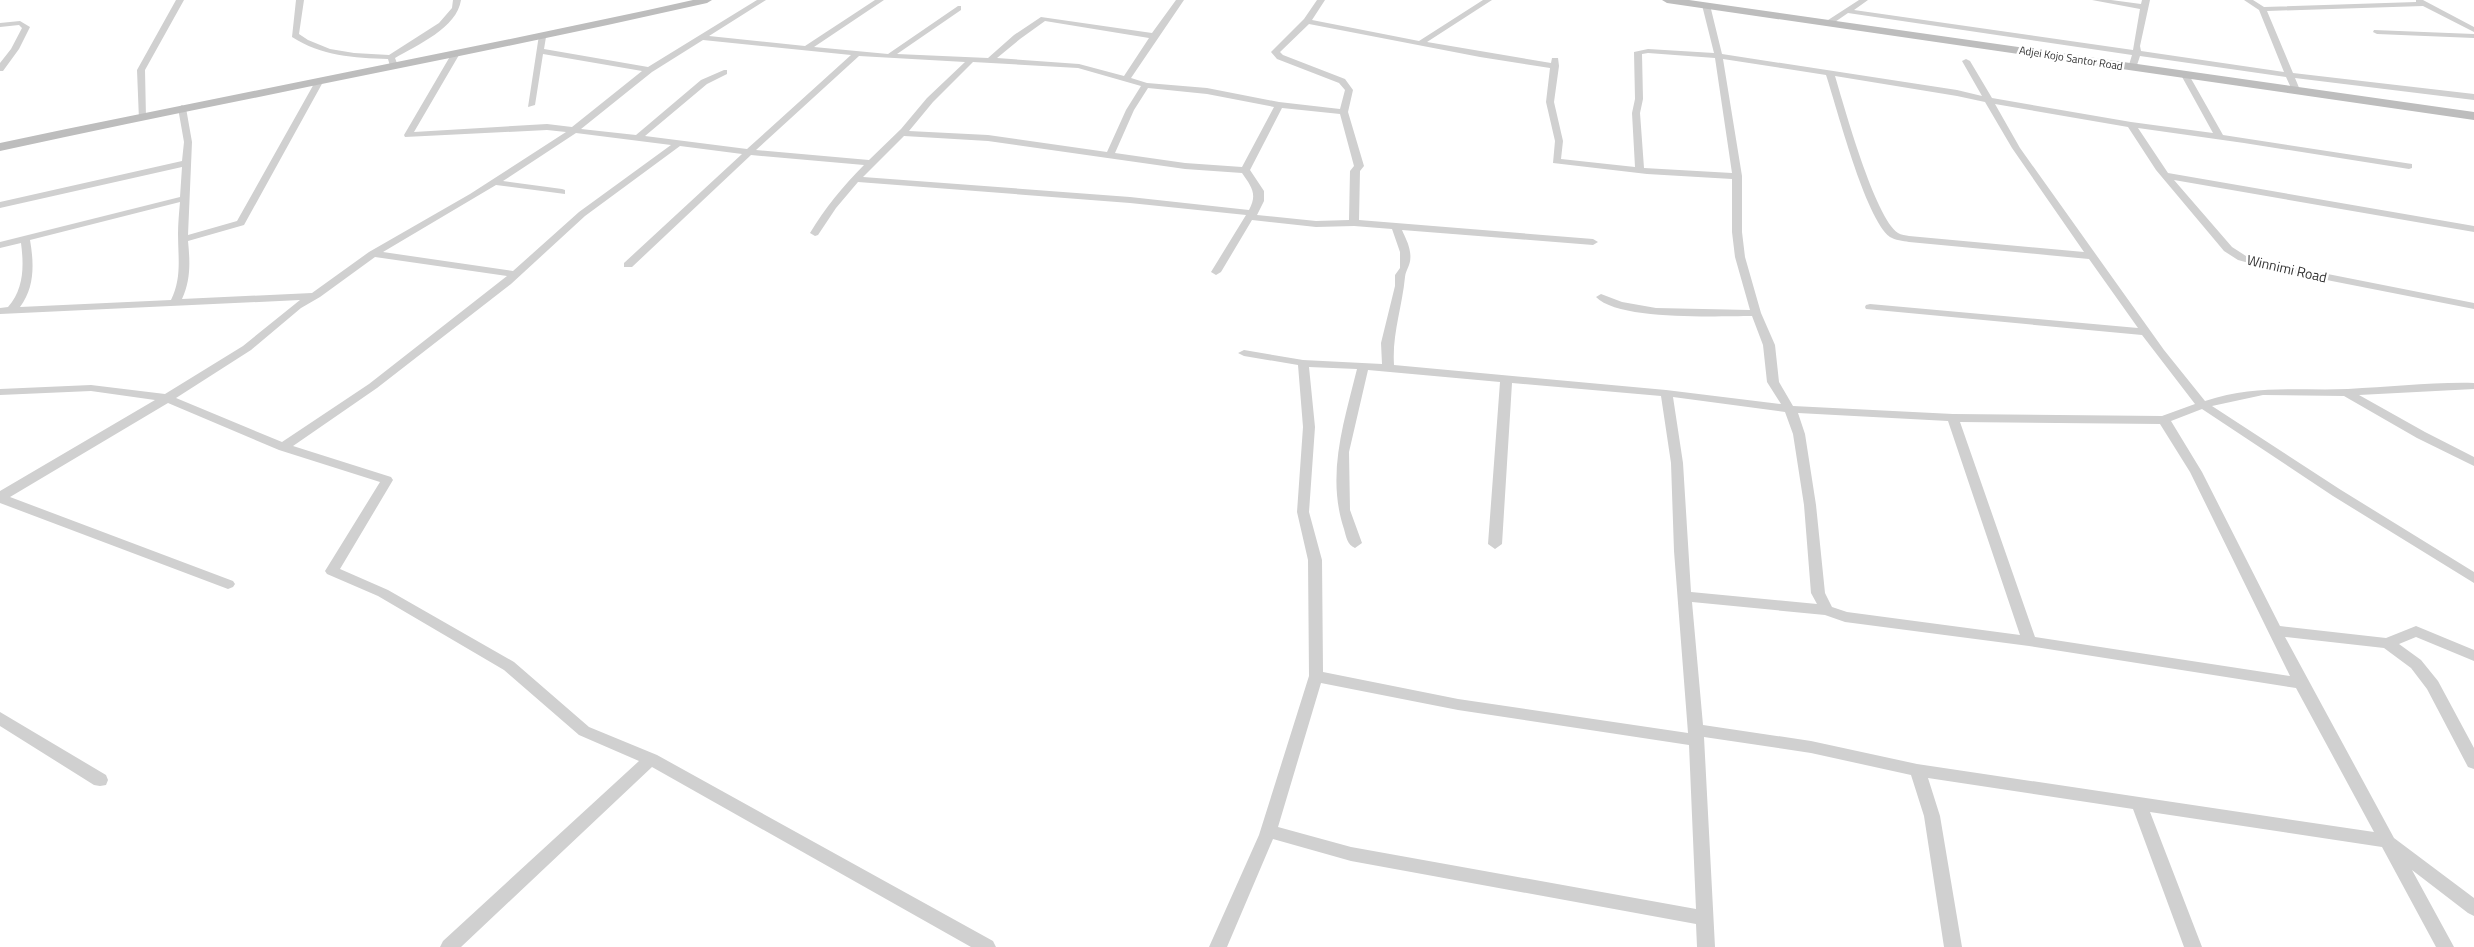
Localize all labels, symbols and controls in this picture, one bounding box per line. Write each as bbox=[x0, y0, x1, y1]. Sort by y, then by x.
street label: Adjei Kojo Santor Road bbox=[2018, 42, 2124, 74]
street label: Winnimi Road bbox=[2245, 249, 2329, 287]

